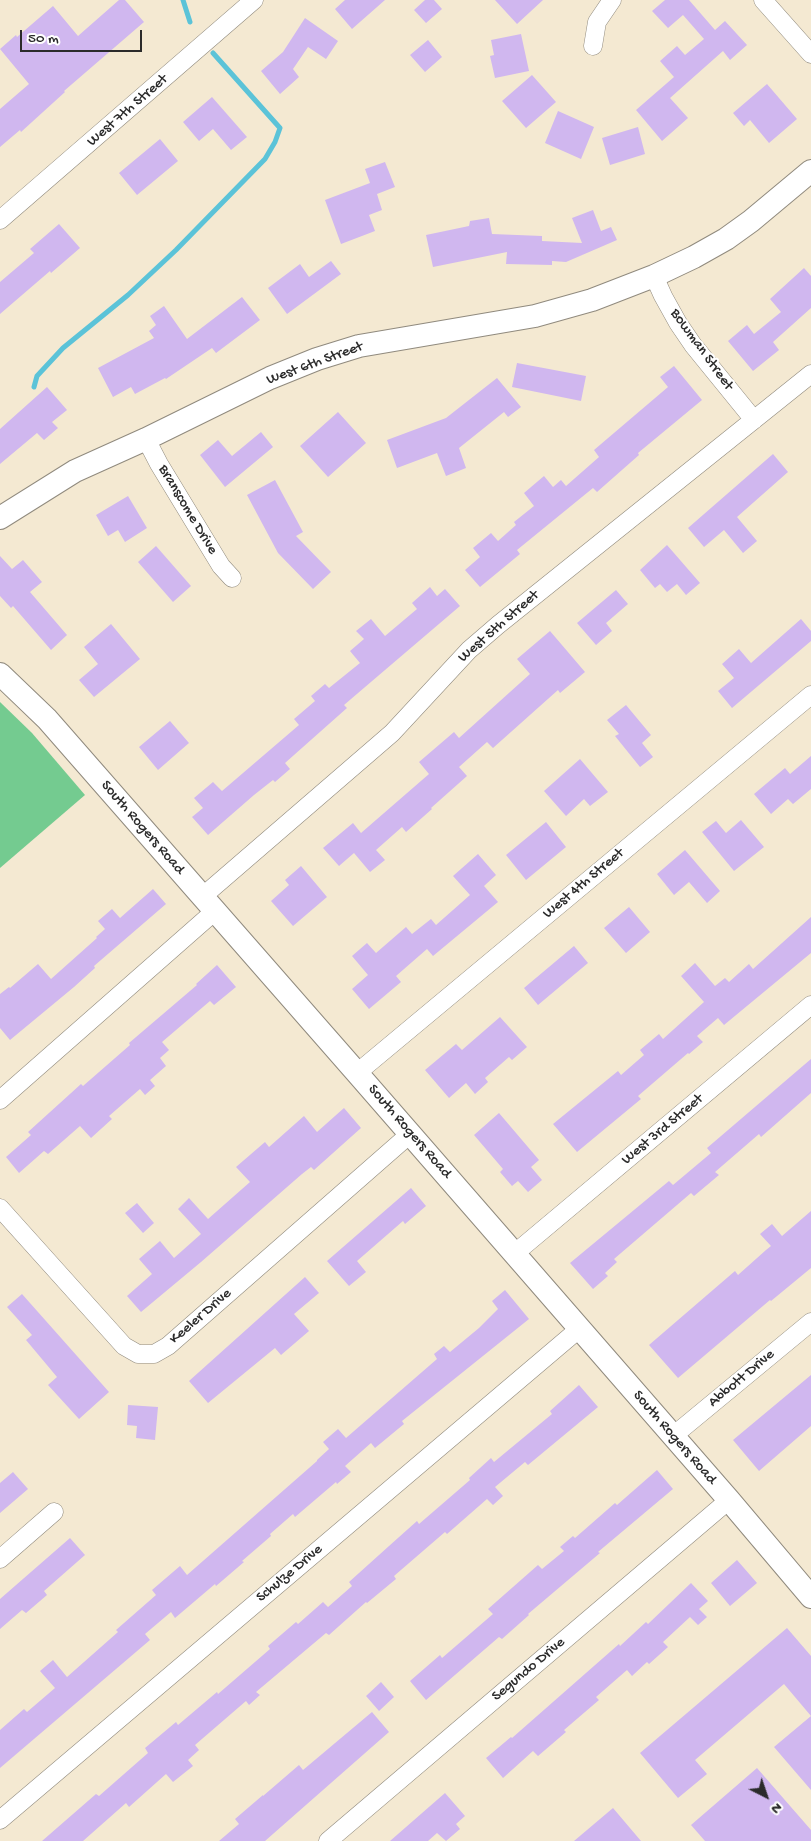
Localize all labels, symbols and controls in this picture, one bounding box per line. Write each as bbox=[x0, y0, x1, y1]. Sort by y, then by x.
scale bar bbox=[22, 20, 145, 52]
text: 50 m bbox=[28, 30, 59, 48]
street label: West 7th Street bbox=[84, 71, 172, 151]
street label: Bowman Street bbox=[665, 306, 737, 394]
street label: West 6th Street bbox=[264, 338, 366, 390]
street label: Branscome Drive bbox=[153, 462, 221, 558]
street label: West 5th Street bbox=[455, 587, 543, 667]
street label: South Rogers Road bbox=[96, 777, 188, 879]
street label: West 4th Street bbox=[540, 845, 628, 923]
street label: South Rogers Road bbox=[363, 1081, 455, 1183]
street label: West 3rd Street bbox=[618, 1091, 708, 1169]
street label: Keeler Drive bbox=[166, 1285, 236, 1349]
street label: Abbott Drive bbox=[705, 1346, 779, 1412]
street label: South Rogers Road bbox=[628, 1387, 720, 1489]
street label: Schulze Drive bbox=[253, 1541, 327, 1607]
street label: Segundo Drive bbox=[489, 1634, 569, 1706]
north arrow bbox=[741, 1771, 791, 1821]
text: N bbox=[767, 1798, 785, 1817]

